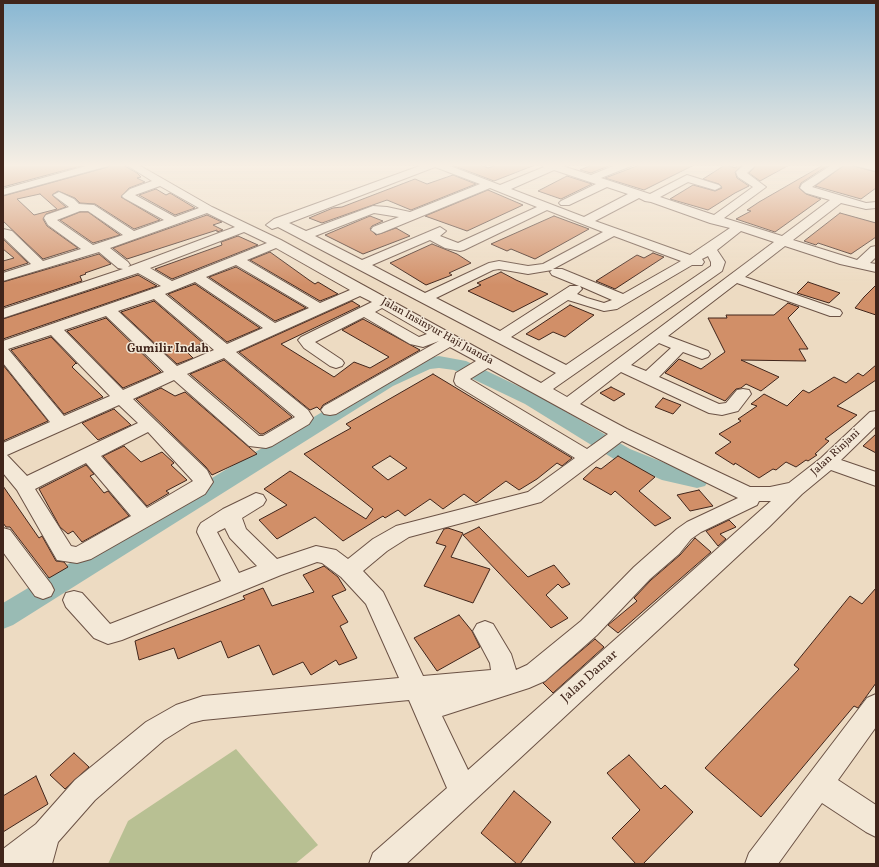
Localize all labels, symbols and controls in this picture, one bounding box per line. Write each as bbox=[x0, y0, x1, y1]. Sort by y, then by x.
street label: Jalan Insinyur Haji Juanda bbox=[379, 296, 495, 368]
district label: Gumilir Indah bbox=[127, 343, 209, 357]
street label: Jalan Rinjani bbox=[809, 427, 863, 479]
street label: Jalan Damar bbox=[558, 647, 622, 707]

